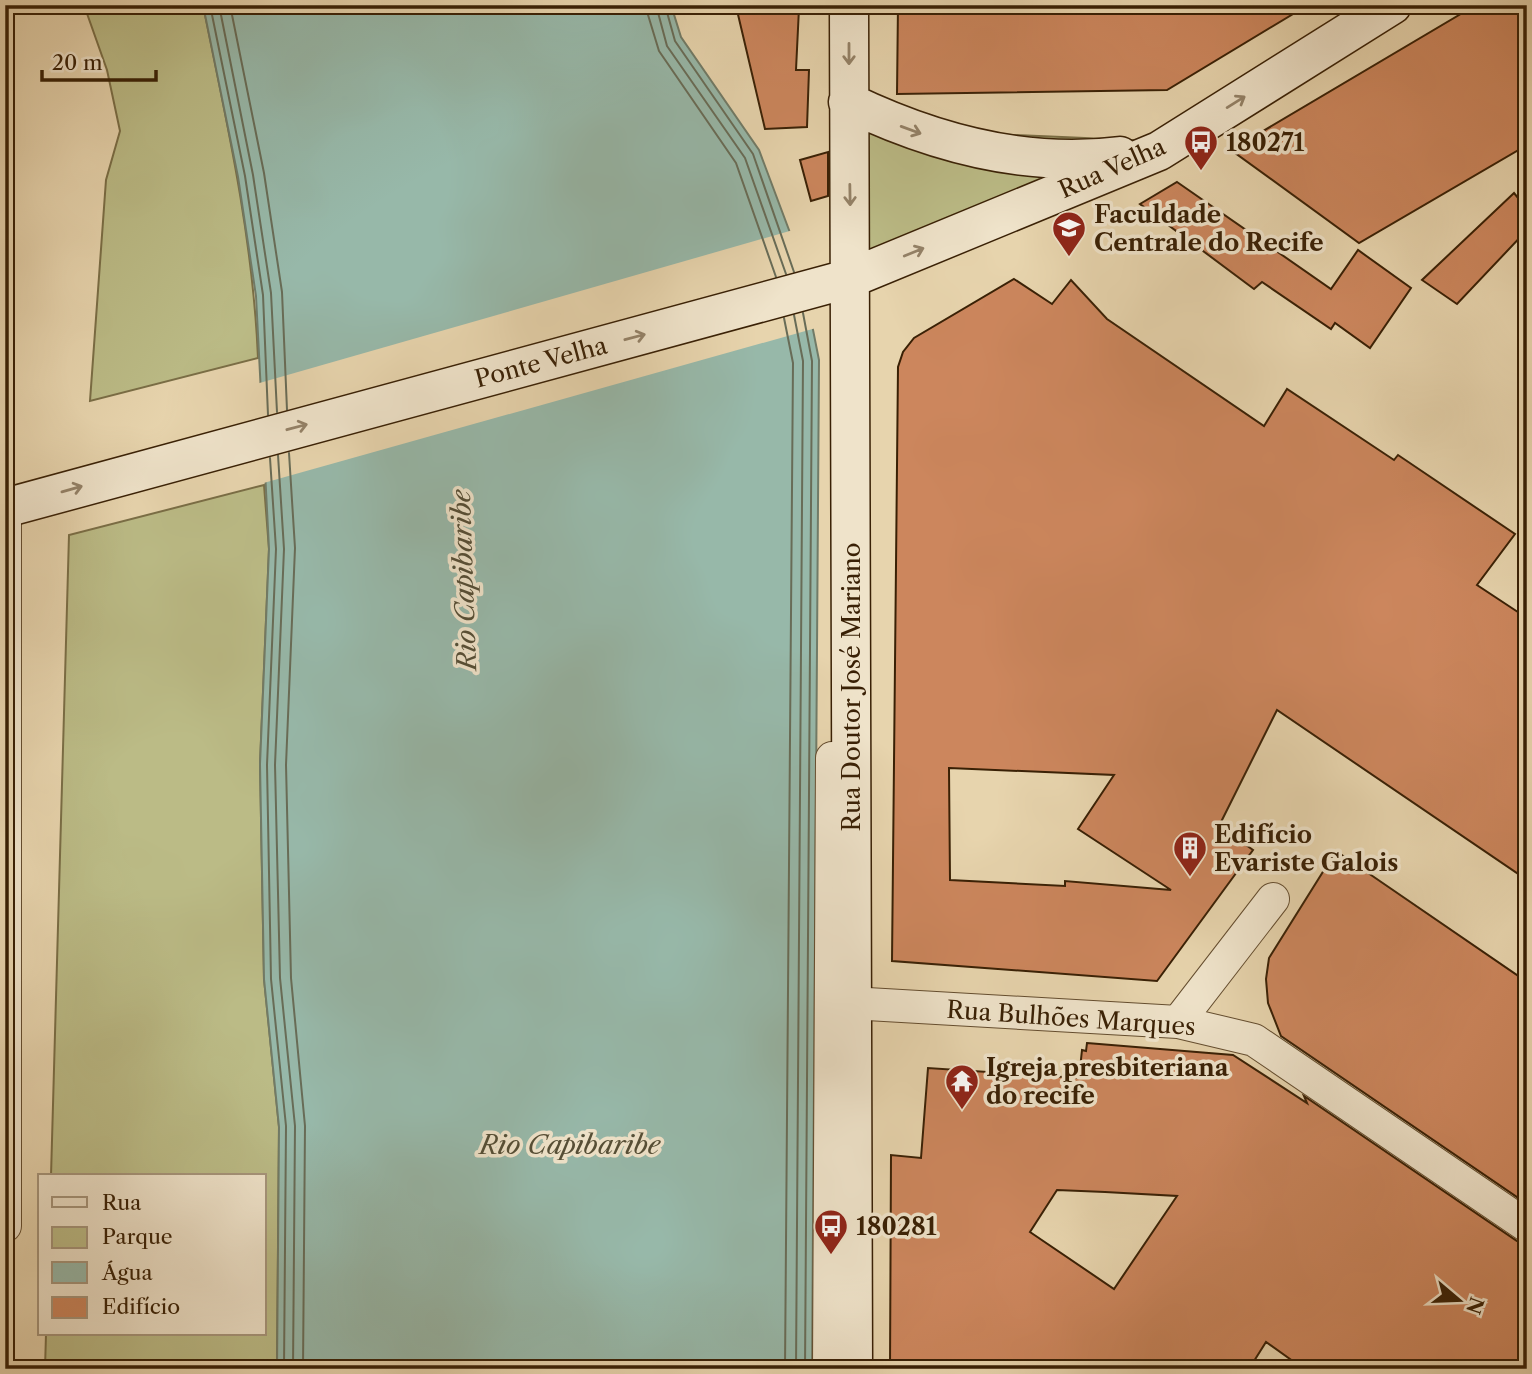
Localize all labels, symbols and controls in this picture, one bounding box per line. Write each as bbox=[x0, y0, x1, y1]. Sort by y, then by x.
scale bar bbox=[42, 38, 156, 82]
one-way arrow bbox=[842, 42, 856, 65]
text: 20 m bbox=[52, 50, 103, 75]
one-way arrow bbox=[1226, 95, 1246, 109]
bus stop icon: 180271 bbox=[1182, 123, 1220, 172]
one-way arrow bbox=[899, 125, 921, 137]
place label: 180271 bbox=[1226, 128, 1305, 157]
street label: Rua Velha bbox=[1054, 132, 1170, 204]
one-way arrow bbox=[843, 183, 857, 206]
place label: Faculdade Centrale do Recife bbox=[1094, 200, 1324, 257]
school or university icon: Faculdade Centrale do Recife bbox=[1050, 209, 1088, 258]
one-way arrow bbox=[903, 245, 924, 258]
one-way arrow bbox=[624, 329, 646, 342]
street label: Ponte Velha bbox=[472, 330, 611, 394]
one-way arrow bbox=[285, 420, 308, 433]
one-way arrow bbox=[61, 482, 83, 495]
water label: Rio Capibaribe bbox=[445, 488, 483, 673]
street label: Rua Doutor José Mariano bbox=[837, 543, 866, 831]
place label: Edifício Evariste Galois bbox=[1214, 820, 1398, 877]
building icon: Edifício Evariste Galois bbox=[1171, 829, 1209, 878]
street label: Rua Bulhões Marques bbox=[946, 995, 1196, 1041]
place label: Igreja presbiteriana do recife bbox=[986, 1053, 1230, 1110]
temple icon: Igreja presbiteriana do recife bbox=[943, 1062, 981, 1111]
water label: Rio Capibaribe bbox=[478, 1129, 662, 1161]
legend bbox=[38, 1174, 266, 1336]
text: Rua bbox=[102, 1190, 142, 1215]
bus stop icon: 180281 bbox=[812, 1207, 850, 1256]
place label: 180281 bbox=[856, 1212, 937, 1241]
text: Parque bbox=[102, 1224, 173, 1249]
text: Água bbox=[101, 1260, 154, 1285]
north arrow bbox=[1424, 1266, 1494, 1336]
text: Edifício bbox=[102, 1294, 180, 1319]
text: N bbox=[1461, 1294, 1488, 1317]

